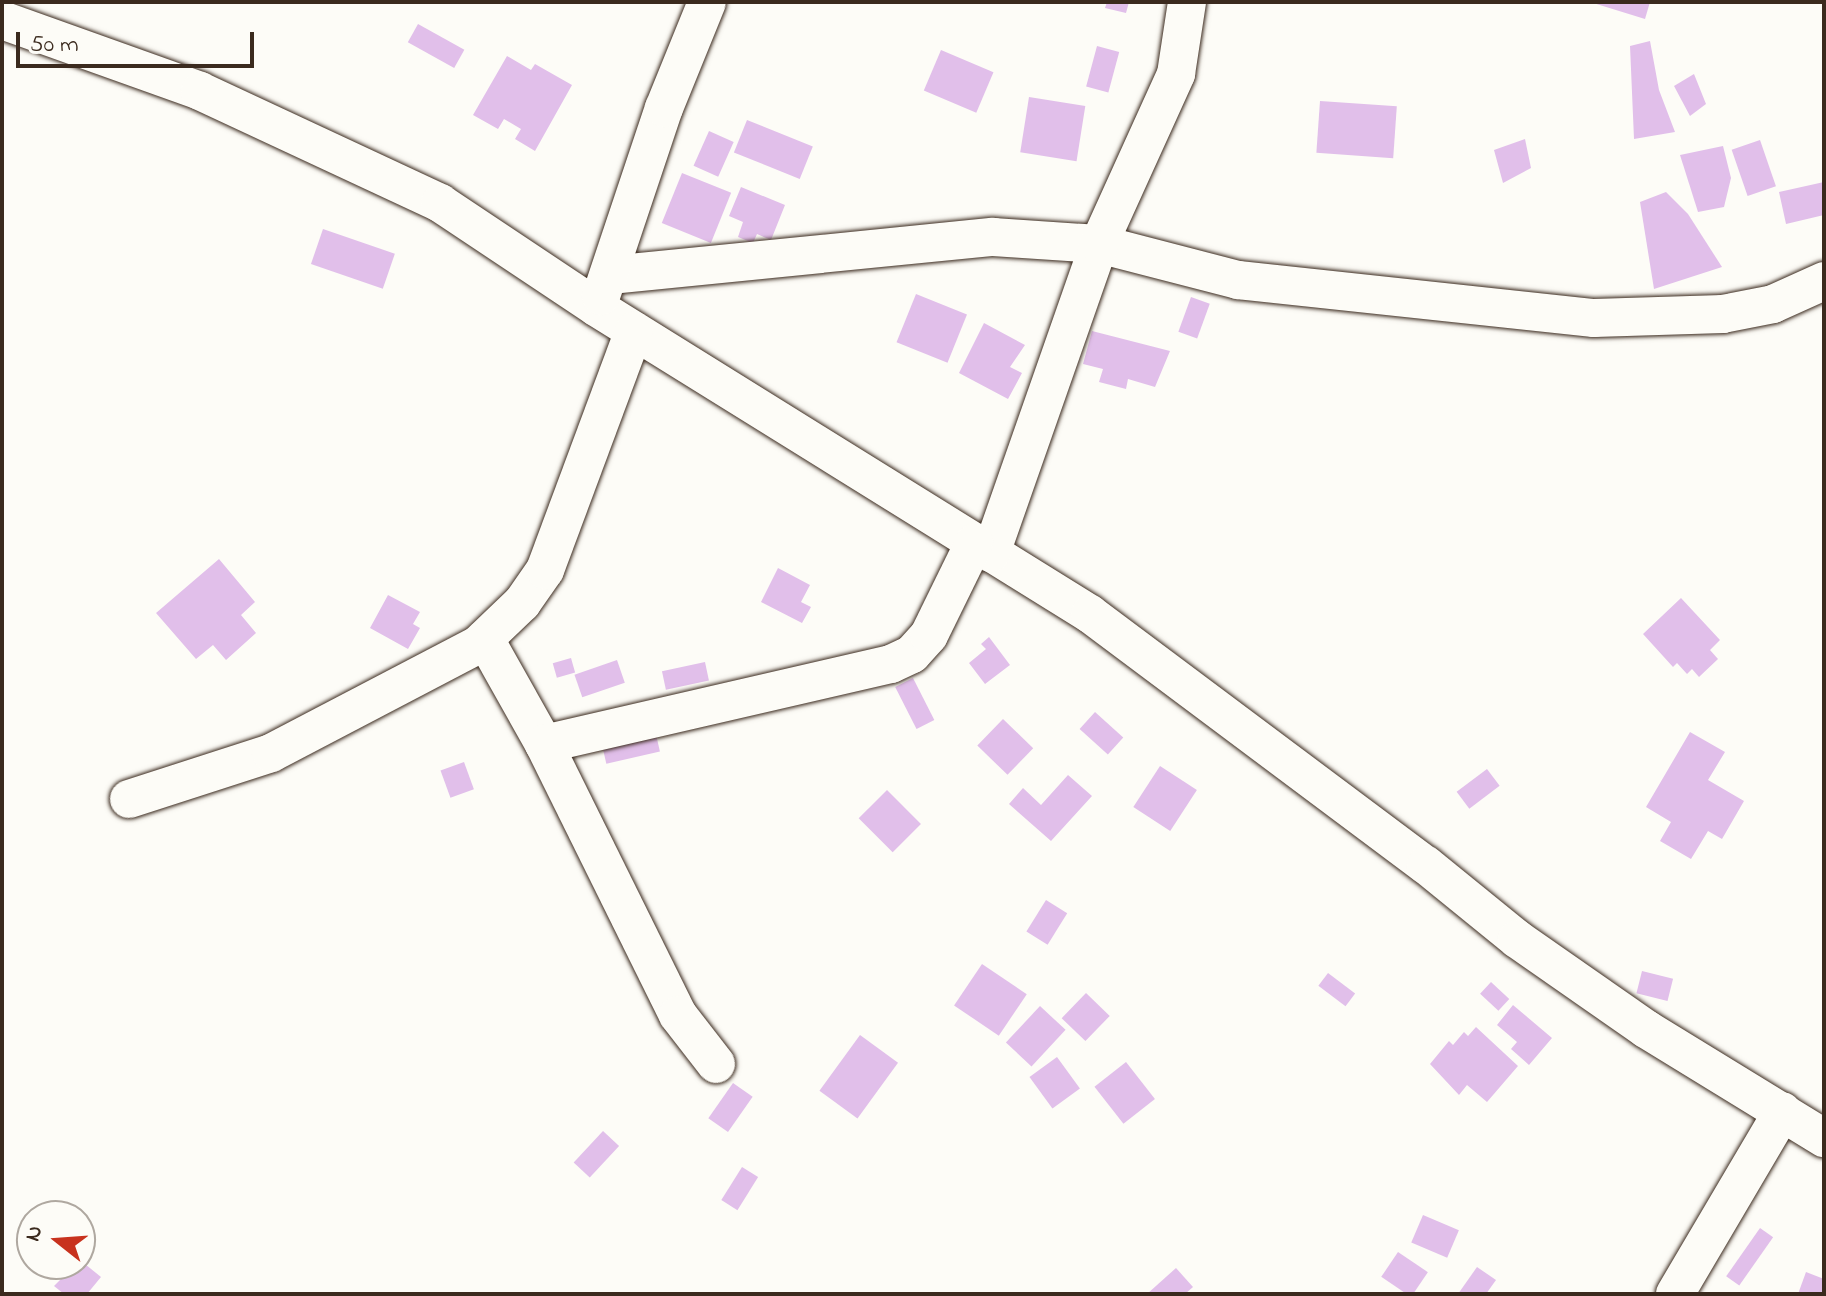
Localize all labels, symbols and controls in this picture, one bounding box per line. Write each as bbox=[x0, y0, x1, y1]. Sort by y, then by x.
scale bar bbox=[20, 16, 258, 66]
text: 50 m bbox=[30, 28, 79, 63]
north arrow bbox=[16, 1200, 96, 1280]
text: N bbox=[17, 1222, 52, 1245]

